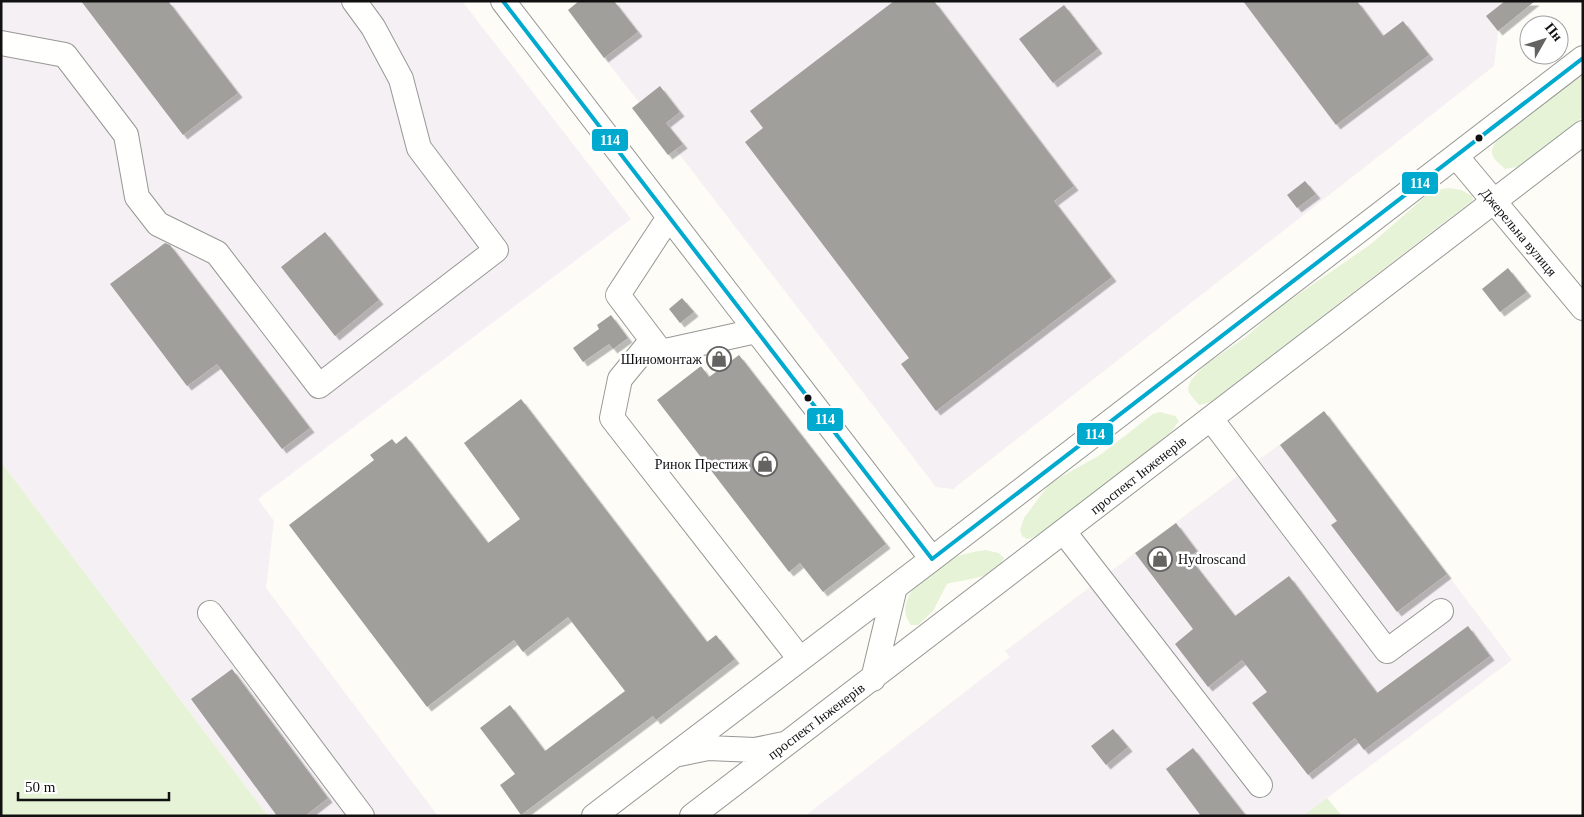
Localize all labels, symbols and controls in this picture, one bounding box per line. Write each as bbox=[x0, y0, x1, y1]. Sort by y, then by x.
north arrow bbox=[1519, 15, 1569, 65]
text: Пн bbox=[1542, 20, 1566, 44]
line badge: 114 bbox=[591, 128, 629, 152]
text: 114 bbox=[600, 133, 620, 148]
unlabelled marker bbox=[1474, 133, 1484, 143]
line badge: 114 bbox=[1401, 171, 1439, 195]
text: 114 bbox=[1410, 176, 1430, 191]
street label: Джерельна вулиця bbox=[1478, 185, 1560, 280]
shop icon: Шиномонтаж bbox=[706, 346, 732, 372]
place label: Шиномонтаж bbox=[621, 352, 702, 367]
unlabelled marker bbox=[803, 393, 813, 403]
line badge: 114 bbox=[806, 407, 844, 432]
text: 114 bbox=[815, 412, 835, 427]
line badge: 114 bbox=[1076, 422, 1114, 446]
text: 114 bbox=[1085, 427, 1105, 442]
street label: проспект Інженерів bbox=[1088, 433, 1189, 517]
shop icon: Ринок Престиж bbox=[752, 451, 778, 477]
place label: Ринок Престиж bbox=[655, 457, 748, 472]
shop icon: Hydroscand bbox=[1147, 546, 1173, 572]
place label: Hydroscand bbox=[1178, 552, 1246, 567]
street label: проспект Інженерів bbox=[765, 680, 868, 763]
scale bar bbox=[18, 770, 169, 802]
text: 50 m bbox=[25, 779, 56, 795]

